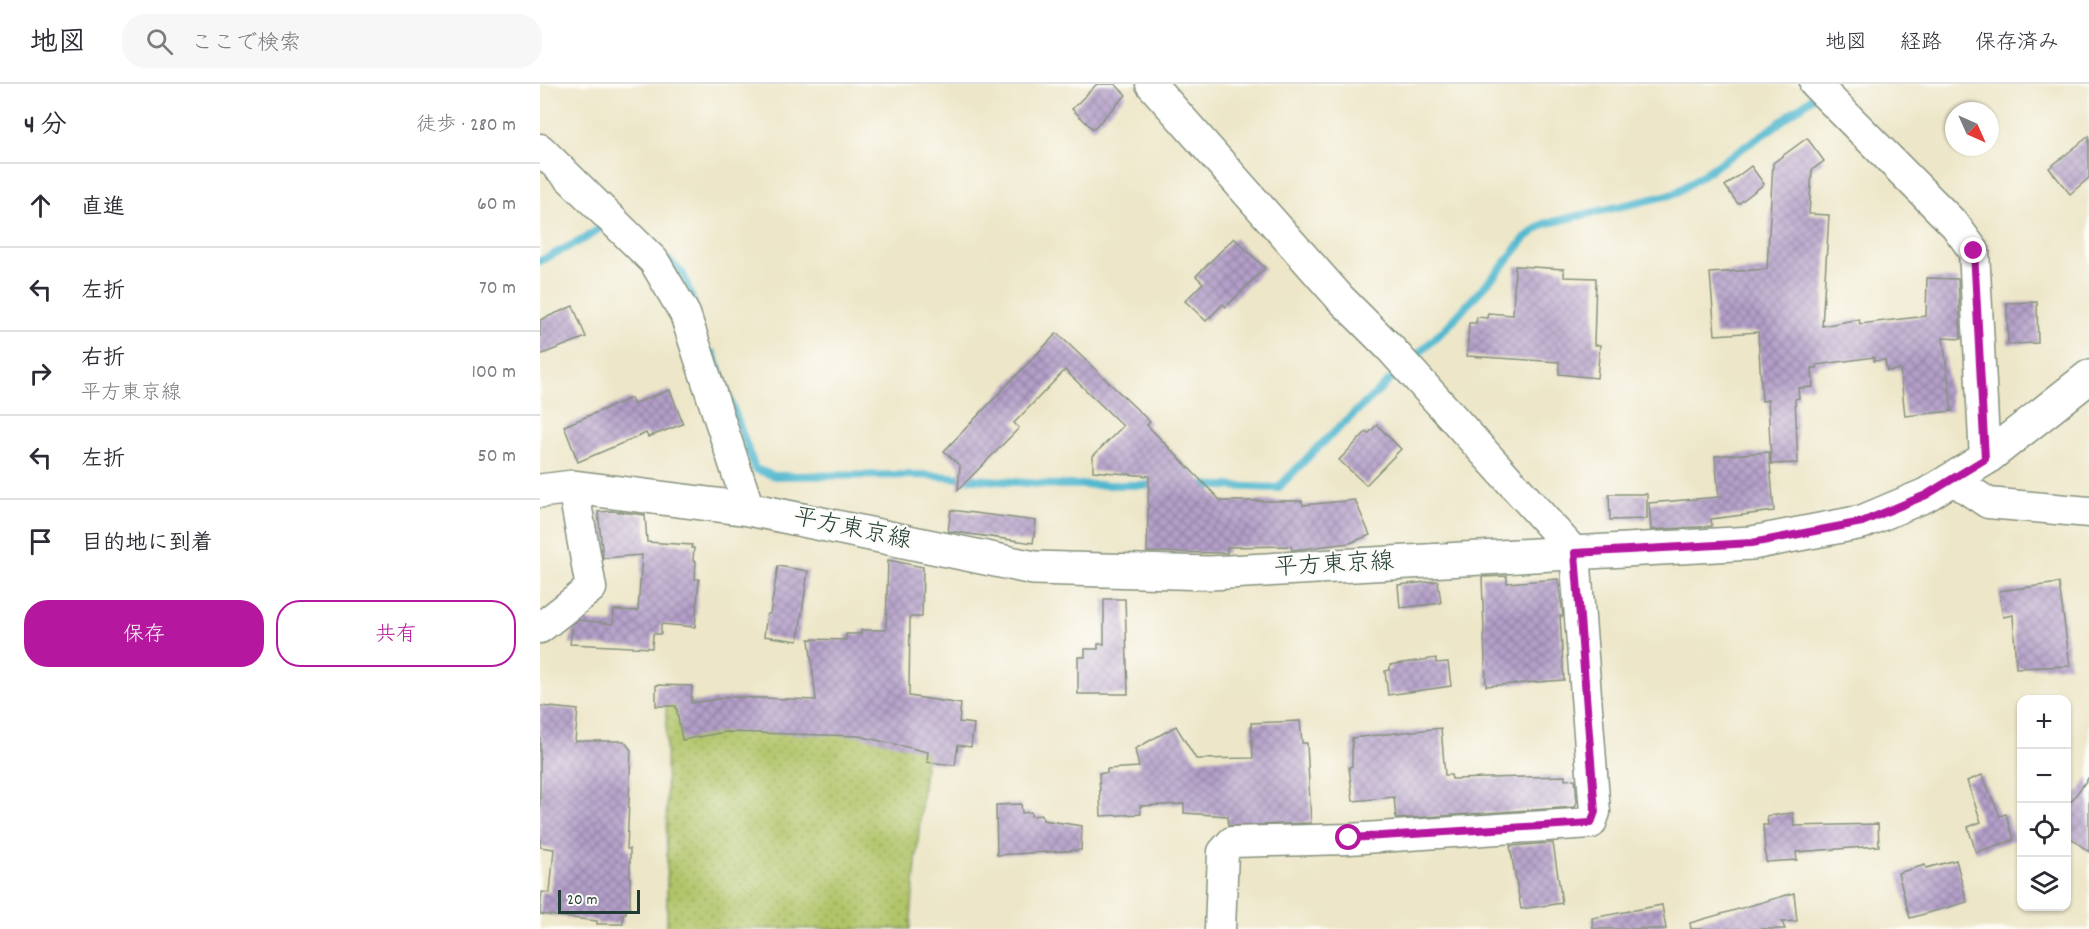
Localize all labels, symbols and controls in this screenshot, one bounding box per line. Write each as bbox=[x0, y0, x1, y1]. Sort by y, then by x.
search box bbox=[122, 14, 542, 68]
text: 地図 bbox=[30, 25, 86, 65]
icon: search bbox=[143, 25, 176, 58]
text: ここで検索 bbox=[191, 29, 301, 60]
text: 地図 bbox=[1825, 29, 1867, 59]
text: 経路 bbox=[1900, 29, 1942, 59]
text: 保存済み bbox=[1975, 29, 2059, 59]
north arrow bbox=[1945, 102, 1999, 156]
text: 4 分 bbox=[24, 108, 67, 145]
text: 徒歩 · 280 m bbox=[416, 112, 516, 140]
icon: ahead bbox=[24, 189, 57, 222]
text: 60 m bbox=[477, 191, 516, 219]
text: 直進 bbox=[81, 193, 125, 224]
route end bbox=[1960, 237, 1986, 263]
icon: left bbox=[24, 273, 57, 306]
text: 70 m bbox=[479, 275, 516, 303]
text: 左折 bbox=[81, 277, 125, 308]
text: 右折 bbox=[81, 344, 125, 375]
icon: right bbox=[24, 357, 57, 390]
text: 100 m bbox=[472, 359, 516, 387]
text: 平方東京線 bbox=[81, 380, 181, 408]
icon: left bbox=[24, 441, 57, 474]
text: 50 m bbox=[478, 443, 516, 471]
text: 左折 bbox=[81, 445, 125, 476]
street label: 平方東京線 bbox=[790, 501, 914, 559]
icon: arrive bbox=[24, 525, 57, 558]
text: 目的地に到着 bbox=[81, 529, 213, 560]
street label: 平方東京線 bbox=[1273, 546, 1395, 586]
button: 保存 bbox=[24, 600, 264, 667]
button: 共有 bbox=[276, 600, 516, 667]
map controls bbox=[2017, 695, 2071, 911]
button: + bbox=[2017, 695, 2071, 749]
button: − bbox=[2017, 749, 2071, 803]
button: locate bbox=[2017, 803, 2071, 857]
route start bbox=[1335, 824, 1361, 850]
button: layers bbox=[2017, 857, 2071, 911]
scale bar bbox=[558, 887, 640, 914]
text: 20 m bbox=[567, 889, 597, 912]

